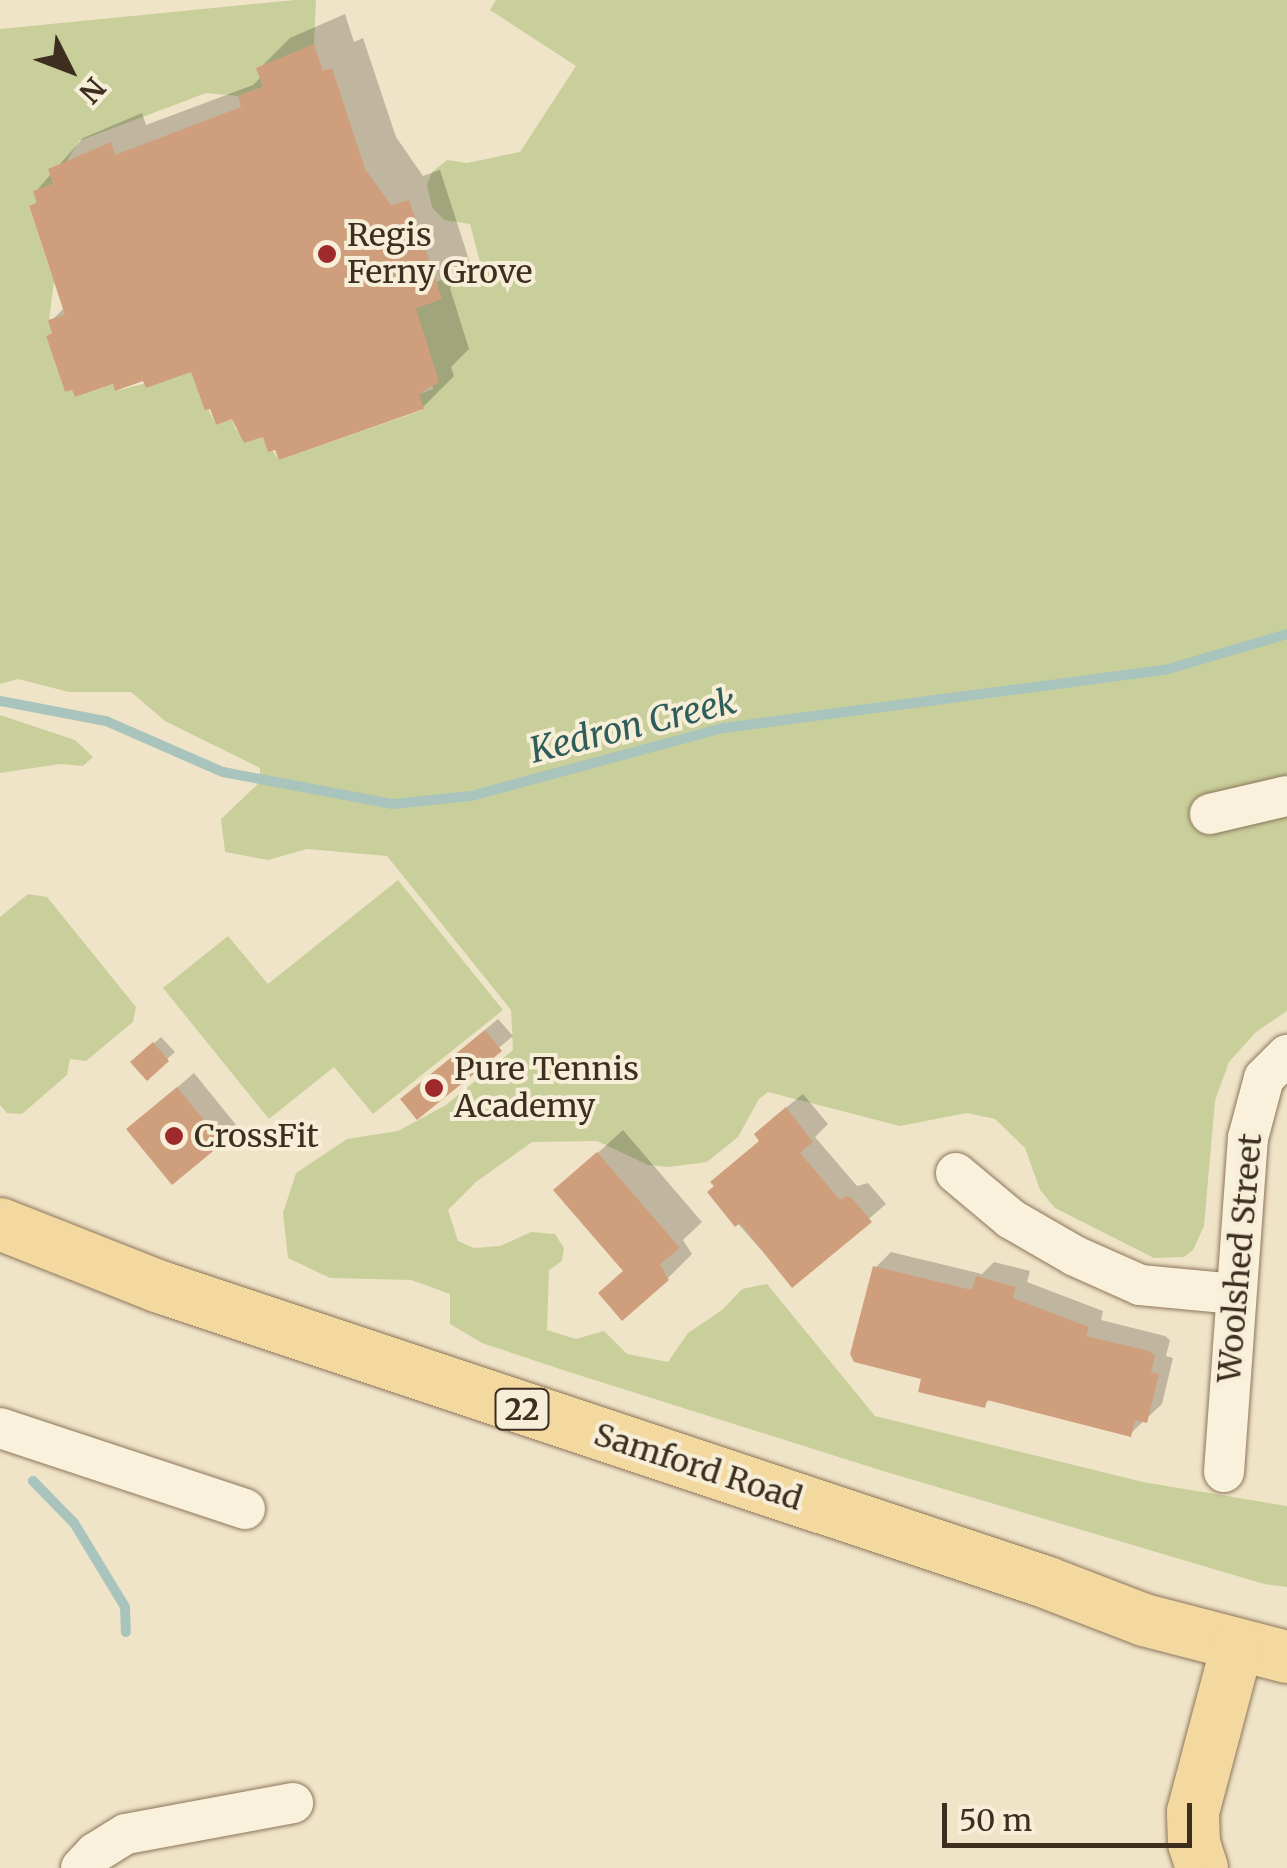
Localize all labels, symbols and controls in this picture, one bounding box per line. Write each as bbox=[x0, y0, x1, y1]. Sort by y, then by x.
north arrow bbox=[20, 20, 120, 120]
text: N bbox=[72, 70, 113, 110]
place label: Regis Ferny Grove bbox=[347, 217, 532, 292]
marker: Regis Ferny Grove bbox=[316, 243, 338, 265]
water label: Kedron Creek bbox=[526, 680, 740, 772]
place label: Pure Tennis Academy bbox=[454, 1051, 639, 1126]
marker: Pure Tennis Academy bbox=[423, 1077, 445, 1099]
place label: CrossFit bbox=[194, 1117, 319, 1155]
marker: CrossFit bbox=[163, 1125, 185, 1147]
street label: Woolshed Street bbox=[1210, 1132, 1270, 1384]
road number: 22 bbox=[494, 1384, 550, 1434]
street label: Samford Road bbox=[589, 1415, 807, 1519]
scale bar bbox=[947, 1783, 1197, 1845]
text: 50 m bbox=[959, 1801, 1032, 1839]

